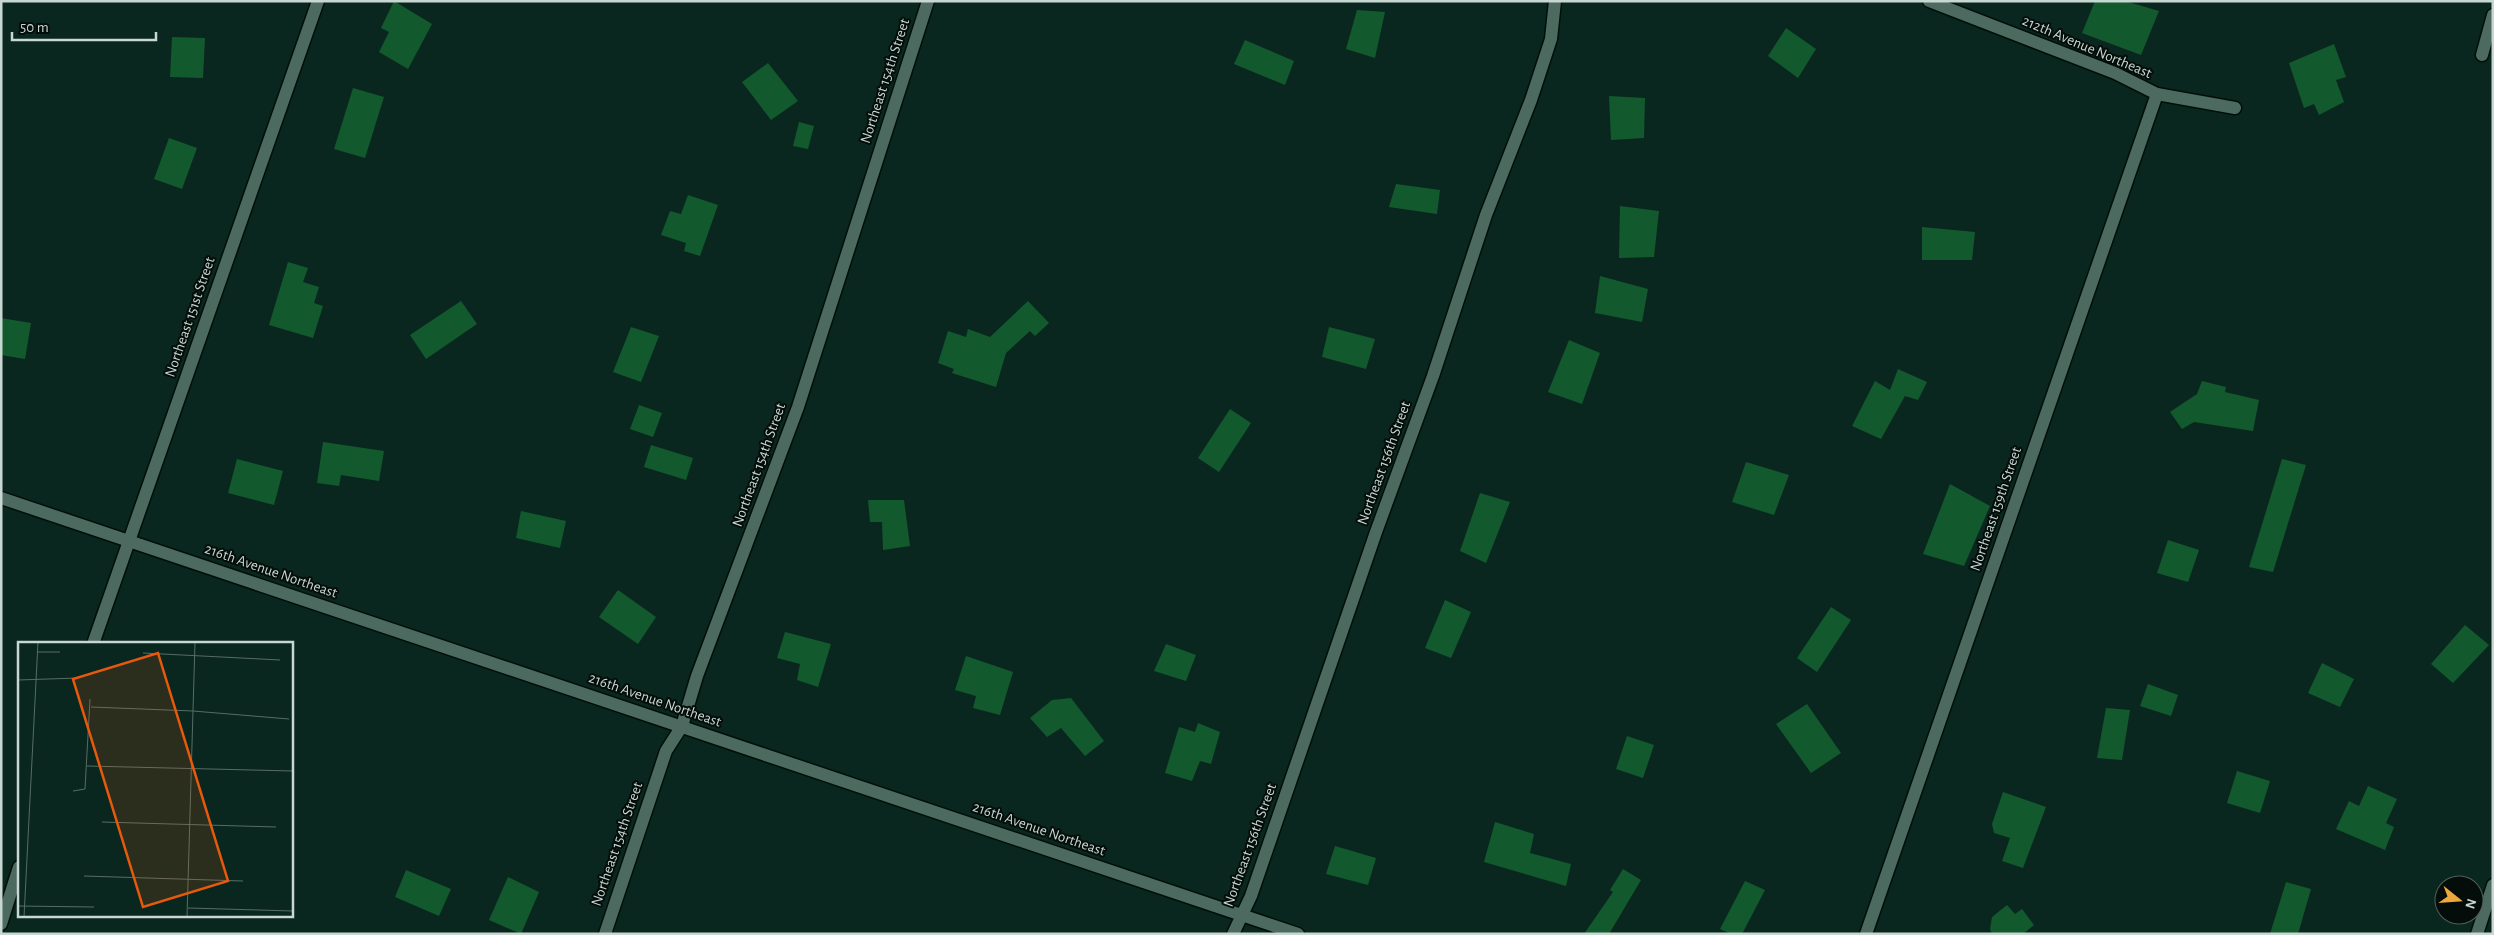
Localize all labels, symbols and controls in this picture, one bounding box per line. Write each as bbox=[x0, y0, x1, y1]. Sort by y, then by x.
scale bar bbox=[12, 10, 156, 42]
street label: 212th Avenue Northeast bbox=[2020, 13, 2154, 81]
street label: Northeast 154th Street bbox=[858, 17, 912, 145]
text: 50 m bbox=[20, 20, 49, 35]
street label: Northeast 151st Street bbox=[162, 255, 218, 379]
street label: Northeast 156th Street bbox=[1355, 399, 1413, 527]
street label: Northeast 154th Street bbox=[730, 401, 788, 529]
street label: Northeast 159th Street bbox=[1968, 445, 2024, 573]
street label: 216th Avenue Northeast bbox=[203, 541, 339, 601]
inset map bbox=[18, 642, 292, 918]
street label: 216th Avenue Northeast bbox=[587, 670, 723, 730]
street label: Northeast 154th Street bbox=[589, 780, 645, 908]
street label: Northeast 156th Street bbox=[1221, 781, 1279, 909]
street label: 216th Avenue Northeast bbox=[971, 799, 1107, 859]
north arrow bbox=[2434, 875, 2484, 925]
text: N bbox=[2462, 897, 2479, 910]

